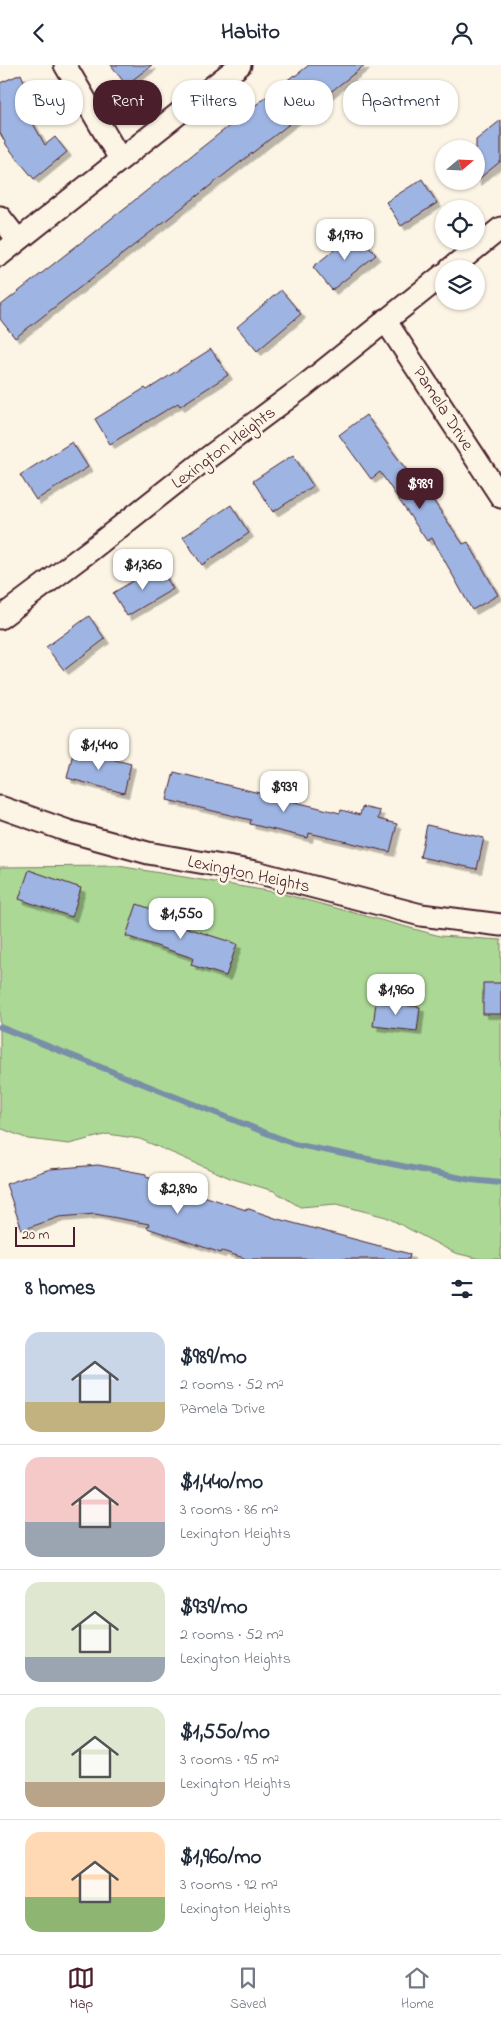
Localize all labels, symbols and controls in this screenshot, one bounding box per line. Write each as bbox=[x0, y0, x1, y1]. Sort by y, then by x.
text: Habito bbox=[221, 17, 280, 49]
icon: back bbox=[25, 19, 53, 47]
icon: person bbox=[448, 19, 476, 47]
chip: Buy bbox=[15, 80, 83, 125]
chip: Rent bbox=[93, 80, 162, 125]
chip: Filters bbox=[172, 80, 255, 125]
chip: New bbox=[265, 80, 333, 125]
chip: Apartment bbox=[343, 80, 458, 125]
north arrow bbox=[435, 140, 485, 190]
map controls bbox=[435, 140, 485, 310]
button: locate bbox=[435, 200, 485, 250]
pin: $1,970 bbox=[304, 219, 386, 261]
text: $1,970 bbox=[327, 223, 363, 247]
button: layers bbox=[435, 260, 485, 310]
street label: Pamela Drive bbox=[405, 362, 480, 457]
street label: Lexington Heights bbox=[167, 401, 282, 497]
pin: $989 bbox=[390, 467, 450, 510]
text: $989 bbox=[407, 472, 433, 496]
pin: $1,360 bbox=[102, 549, 184, 591]
text: $1,360 bbox=[124, 553, 162, 577]
pin: $1,440 bbox=[58, 729, 140, 771]
text: $1,440 bbox=[80, 733, 118, 757]
pin: $939 bbox=[254, 771, 314, 813]
text: $939 bbox=[271, 775, 297, 799]
street label: Lexington Heights bbox=[185, 849, 312, 902]
pin: $1,550 bbox=[140, 897, 222, 940]
text: $1,550 bbox=[160, 902, 202, 926]
pin: $1,960 bbox=[355, 973, 437, 1016]
text: $1,960 bbox=[378, 978, 414, 1002]
pin: $2,890 bbox=[137, 1173, 219, 1215]
text: $2,890 bbox=[159, 1177, 197, 1201]
scale bar bbox=[15, 1224, 75, 1247]
text: 20 m bbox=[22, 1225, 49, 1246]
text: 8 homes bbox=[25, 1274, 95, 1304]
icon: filters bbox=[448, 1275, 476, 1303]
text: $989/mo bbox=[180, 1343, 247, 1373]
icon: home bbox=[65, 1352, 125, 1412]
text: 2 rooms · 52 m² bbox=[180, 1373, 284, 1397]
text: Pamela Drive bbox=[180, 1397, 265, 1421]
text: $1,440/mo bbox=[180, 1468, 263, 1498]
icon: home bbox=[65, 1477, 125, 1537]
text: 3 rooms · 86 m² bbox=[180, 1498, 278, 1522]
text: Lexington Heights bbox=[180, 1522, 291, 1546]
text: $939/mo bbox=[180, 1593, 248, 1623]
icon: home bbox=[65, 1602, 125, 1662]
text: 2 rooms · 52 m² bbox=[180, 1623, 284, 1647]
text: Lexington Heights bbox=[180, 1647, 291, 1671]
text: $1,550/mo bbox=[180, 1718, 270, 1748]
icon: home bbox=[65, 1727, 125, 1787]
text: 3 rooms · 95 m² bbox=[180, 1748, 279, 1772]
text: Lexington Heights bbox=[180, 1772, 291, 1796]
text: $1,960/mo bbox=[180, 1843, 261, 1873]
icon: home bbox=[65, 1852, 125, 1912]
text: 3 rooms · 92 m² bbox=[180, 1873, 278, 1897]
text: Lexington Heights bbox=[180, 1897, 291, 1921]
tab: Map bbox=[67, 1964, 95, 2015]
tab: Saved bbox=[230, 1964, 266, 2015]
tab: Home bbox=[401, 1964, 434, 2015]

